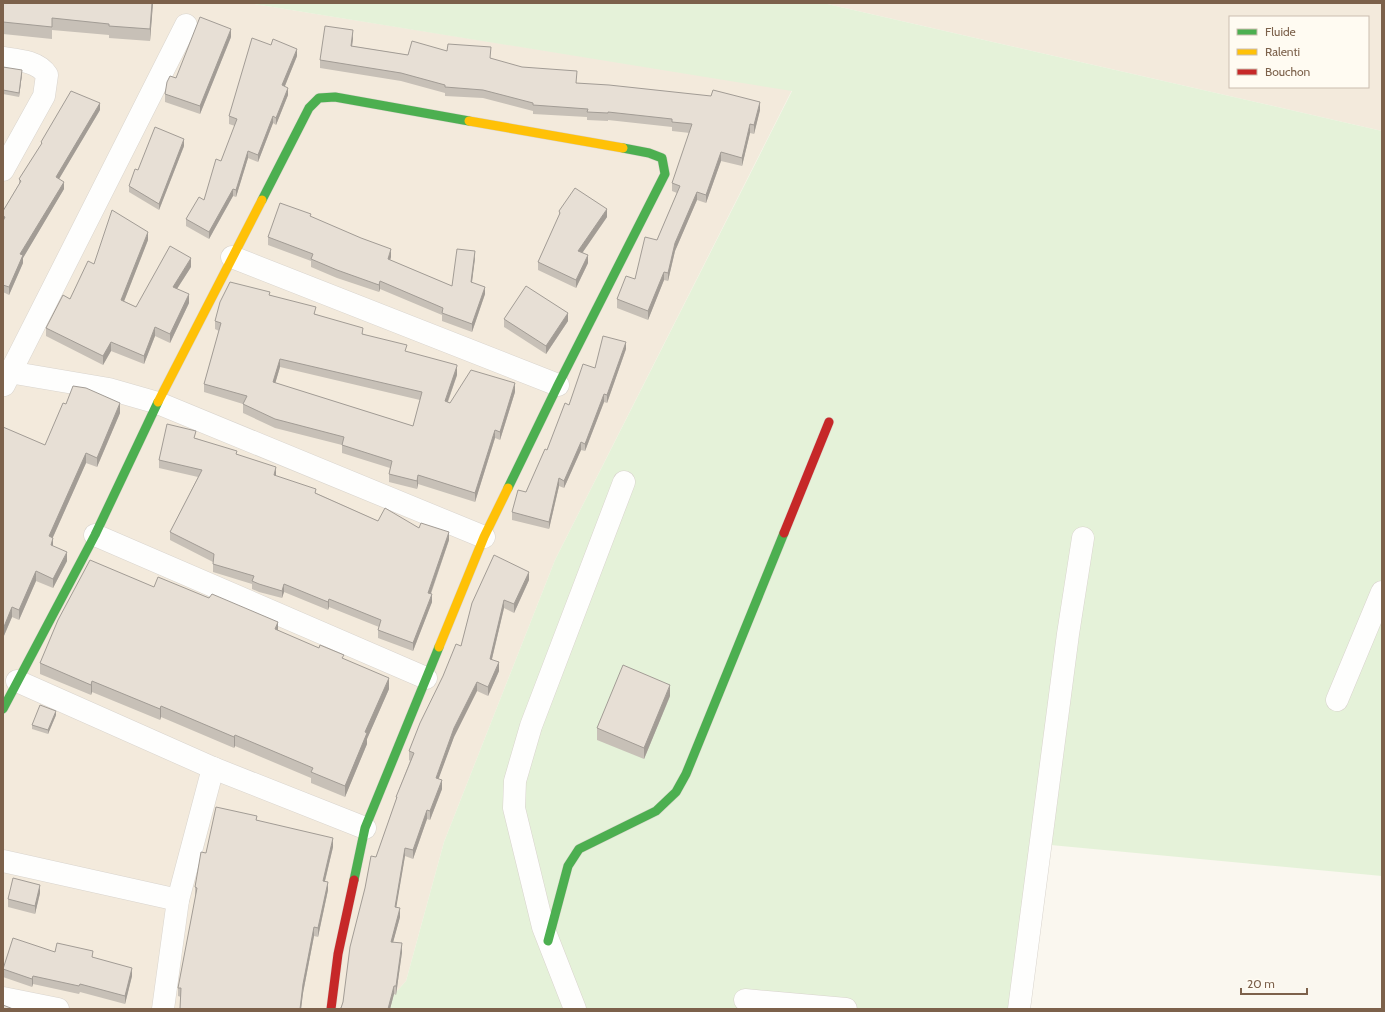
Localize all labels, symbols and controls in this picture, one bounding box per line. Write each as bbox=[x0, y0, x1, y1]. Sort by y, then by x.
legend bbox=[1229, 16, 1369, 88]
text: Fluide bbox=[1265, 24, 1296, 39]
text: Ralenti bbox=[1265, 44, 1300, 59]
text: Bouchon bbox=[1265, 64, 1311, 79]
scale bar bbox=[1241, 970, 1307, 996]
text: 20 m bbox=[1247, 976, 1275, 991]

